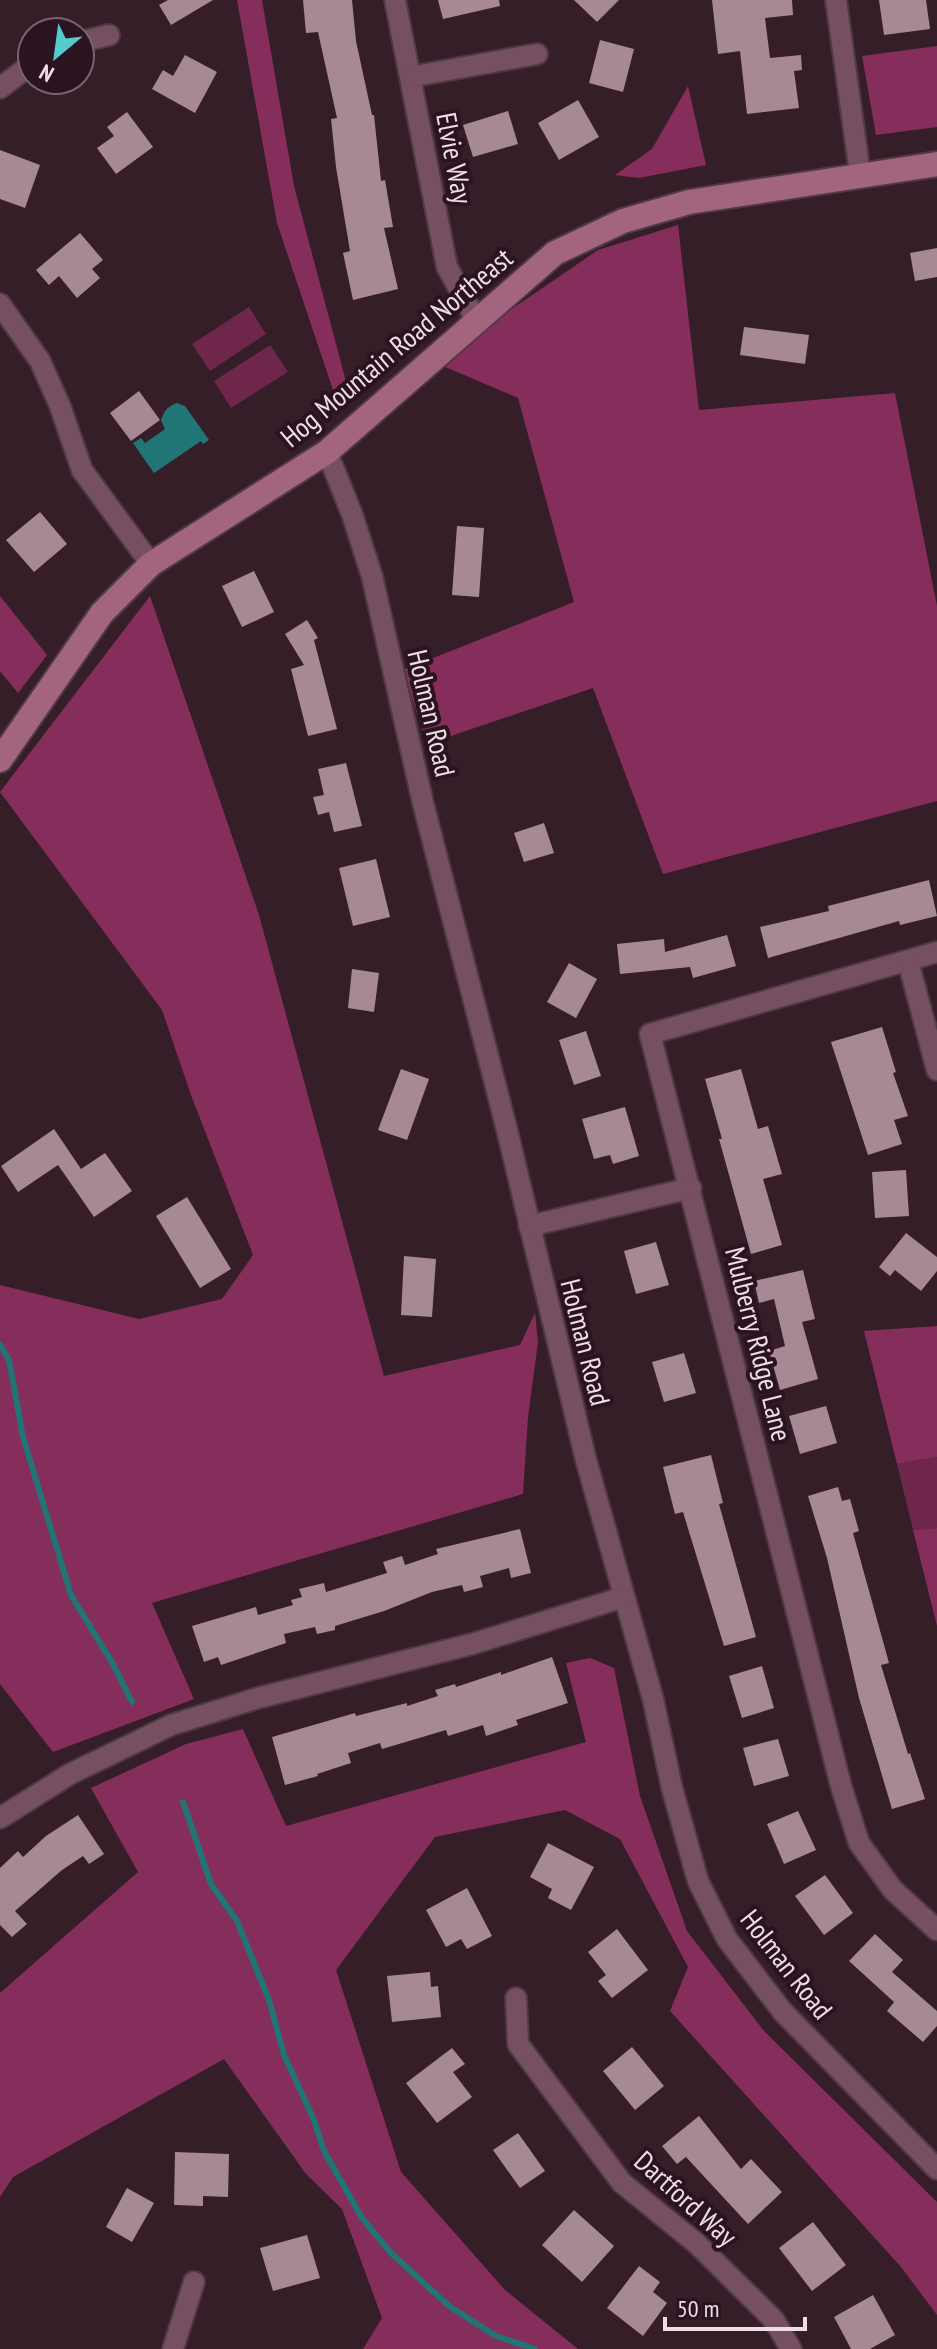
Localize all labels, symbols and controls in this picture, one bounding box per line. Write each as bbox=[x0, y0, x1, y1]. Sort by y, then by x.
north arrow bbox=[16, 16, 96, 96]
text: N bbox=[34, 58, 58, 89]
street label: Elvie Way bbox=[428, 109, 482, 207]
street label: Hog Mountain Road Northeast bbox=[272, 239, 520, 455]
street label: Holman Road bbox=[399, 646, 465, 780]
street label: Mulberry Ridge Lane bbox=[717, 1243, 801, 1445]
street label: Holman Road bbox=[552, 1275, 620, 1409]
street label: Holman Road bbox=[733, 1902, 841, 2026]
street label: Dartford Way bbox=[627, 2142, 746, 2254]
scale bar bbox=[665, 2281, 805, 2331]
text: 50 m bbox=[677, 2293, 719, 2324]

